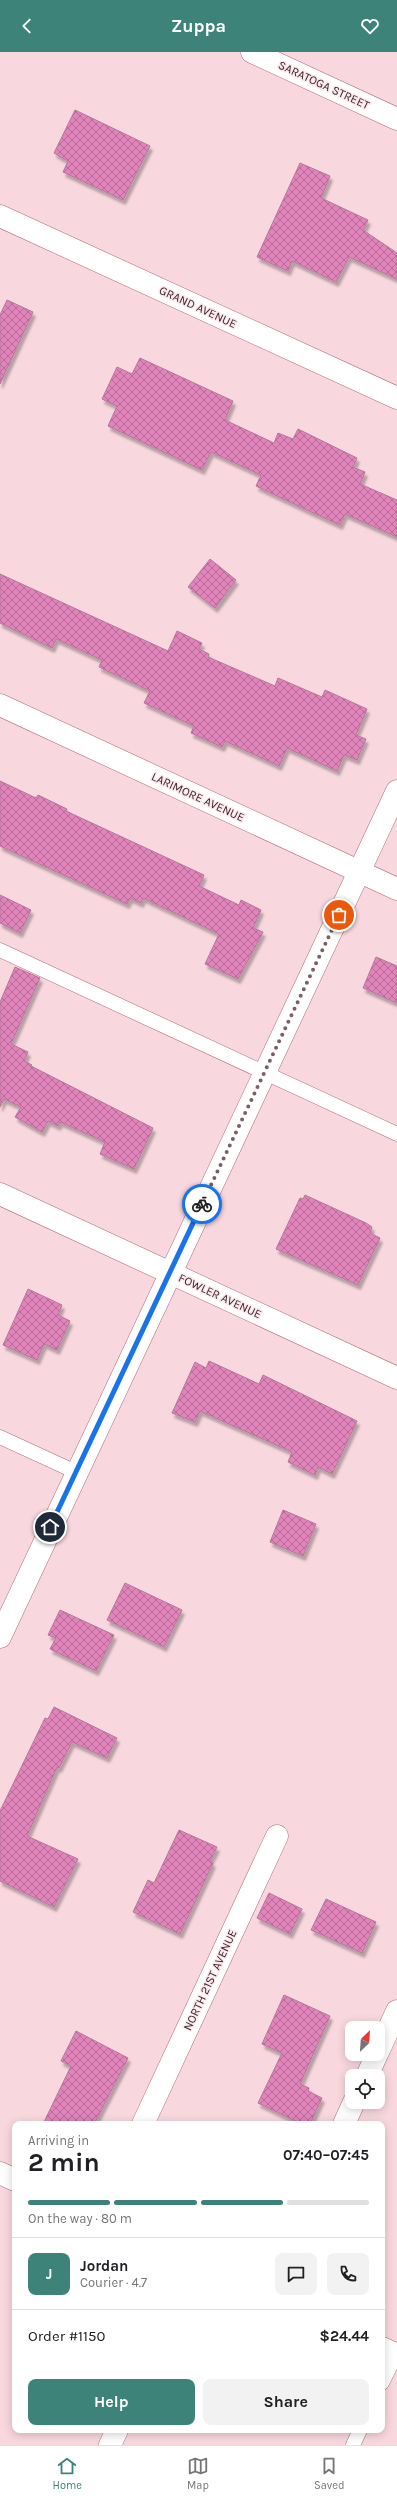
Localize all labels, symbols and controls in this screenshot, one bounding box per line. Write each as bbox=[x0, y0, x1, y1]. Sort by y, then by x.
icon: back bbox=[16, 15, 38, 37]
text: Zuppa bbox=[171, 15, 226, 37]
icon: heart bbox=[359, 15, 381, 37]
street label: SARATOGA STREET bbox=[276, 58, 372, 112]
street label: GRAND AVENUE bbox=[157, 283, 239, 331]
street label: LARIMORE AVENUE bbox=[149, 769, 247, 825]
pin bbox=[322, 898, 356, 932]
icon: bag bbox=[328, 904, 350, 926]
courier bbox=[182, 1184, 222, 1224]
icon: bike bbox=[191, 1193, 213, 1215]
street label: FOWLER AVENUE bbox=[176, 1271, 264, 1321]
pin bbox=[33, 1510, 67, 1544]
icon: home bbox=[39, 1516, 61, 1538]
street label: NORTH 21ST AVENUE bbox=[180, 1927, 240, 2033]
north arrow bbox=[345, 2021, 385, 2061]
map controls bbox=[345, 2021, 385, 2109]
button: locate bbox=[345, 2069, 385, 2109]
text: Arriving in bbox=[28, 2133, 89, 2148]
text: 07:40–07:45 bbox=[283, 2146, 369, 2164]
text: 2 min bbox=[28, 2147, 100, 2178]
text: On the way · 80 m bbox=[28, 2211, 132, 2226]
button: chat bbox=[275, 2253, 317, 2295]
button: phone bbox=[327, 2253, 369, 2295]
text: Jordan bbox=[80, 2257, 128, 2275]
text: J bbox=[46, 2265, 52, 2283]
text: Courier · 4.7 bbox=[80, 2275, 147, 2290]
text: Order #1150 bbox=[28, 2327, 105, 2345]
text: $24.44 bbox=[320, 2327, 369, 2345]
button: Help bbox=[28, 2379, 195, 2425]
button: Share bbox=[203, 2379, 369, 2425]
tab: Home bbox=[53, 2455, 82, 2492]
tab: Map bbox=[187, 2455, 209, 2492]
tab: Saved bbox=[314, 2455, 344, 2492]

